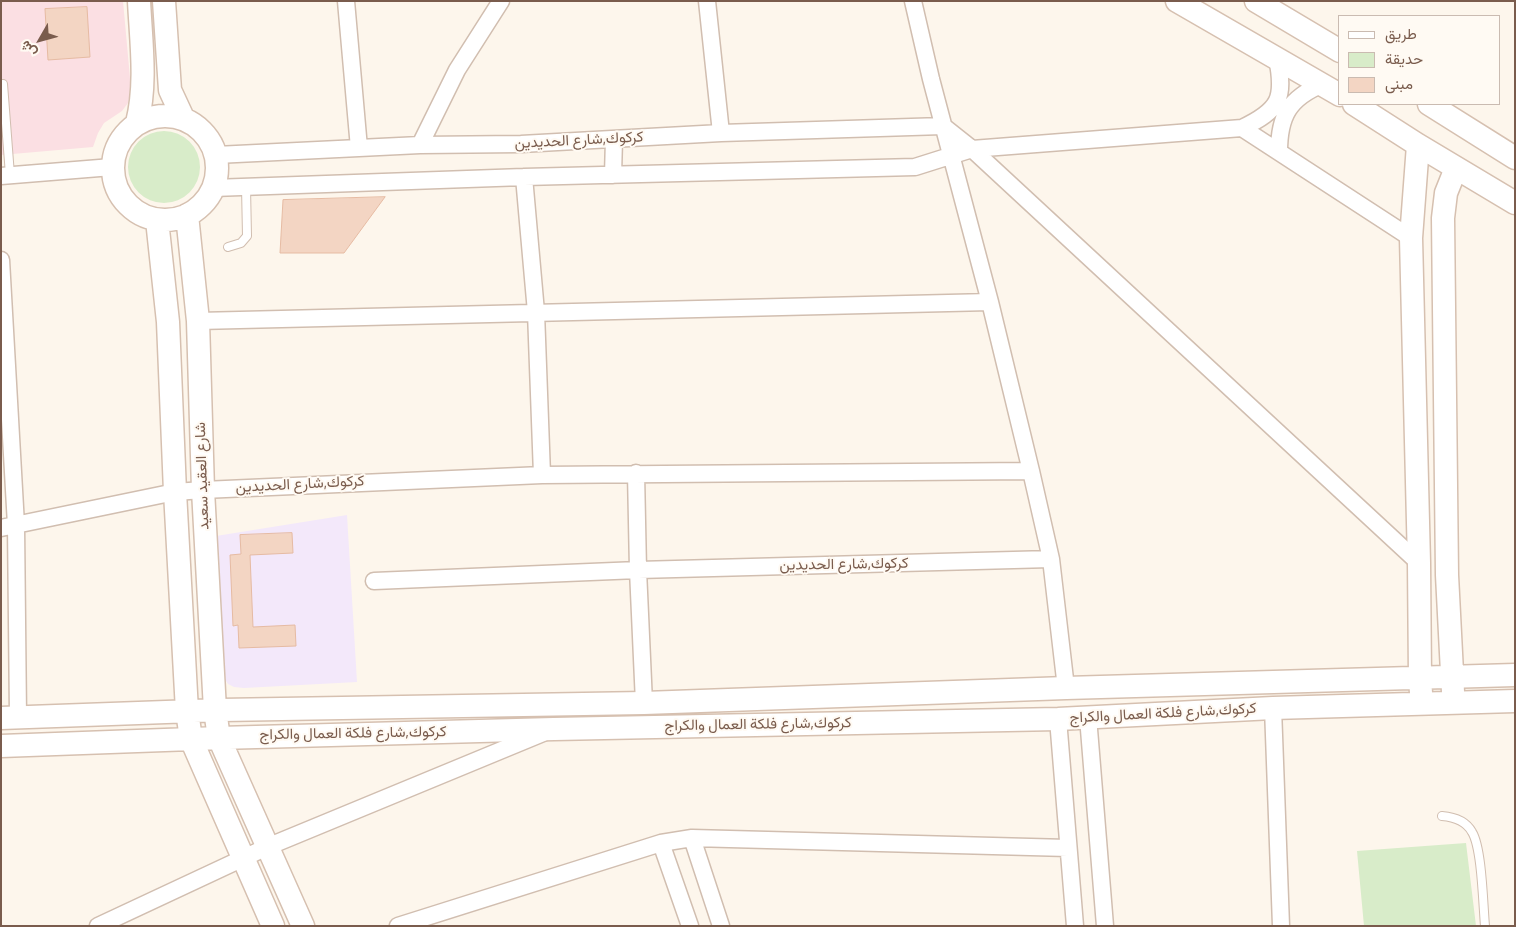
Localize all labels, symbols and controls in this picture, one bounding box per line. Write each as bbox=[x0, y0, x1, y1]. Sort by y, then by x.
north arrow bbox=[15, 15, 65, 65]
legend bbox=[1338, 15, 1501, 105]
text: طريق bbox=[1385, 22, 1417, 45]
text: ش bbox=[14, 36, 41, 63]
text: حديقة bbox=[1385, 47, 1423, 70]
text: مبنى bbox=[1385, 72, 1413, 95]
street label: كركوك,شارع الحديدين bbox=[514, 129, 644, 153]
street label: شارع العقيد سعيد bbox=[192, 422, 214, 530]
street label: كركوك,شارع الحديدين bbox=[235, 473, 365, 497]
street label: كركوك,شارع الحديدين bbox=[779, 555, 909, 575]
street label: كركوك,شارع فلكة العمال والكراج bbox=[1069, 700, 1257, 728]
street label: كركوك,شارع فلكة العمال والكراج bbox=[664, 714, 852, 736]
street label: كركوك,شارع فلكة العمال والكراج bbox=[259, 723, 447, 745]

